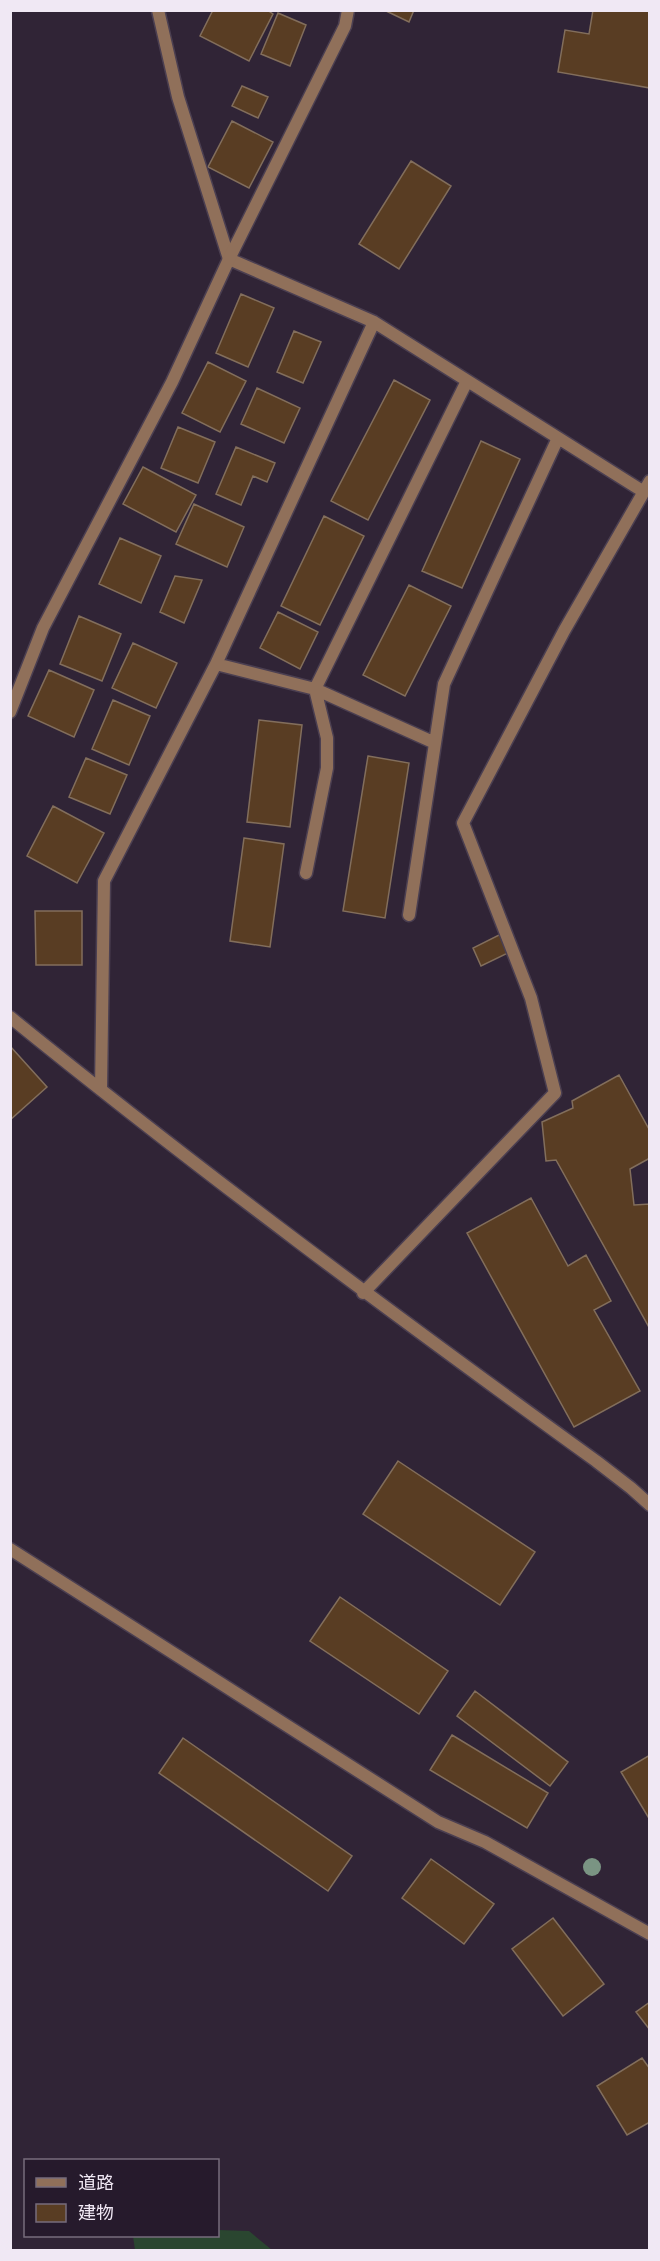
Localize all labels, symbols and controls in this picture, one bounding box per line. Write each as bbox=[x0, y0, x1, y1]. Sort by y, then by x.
legend bbox=[24, 2159, 219, 2237]
text: 道路 bbox=[78, 2172, 114, 2194]
text: 建物 bbox=[78, 2202, 114, 2224]

